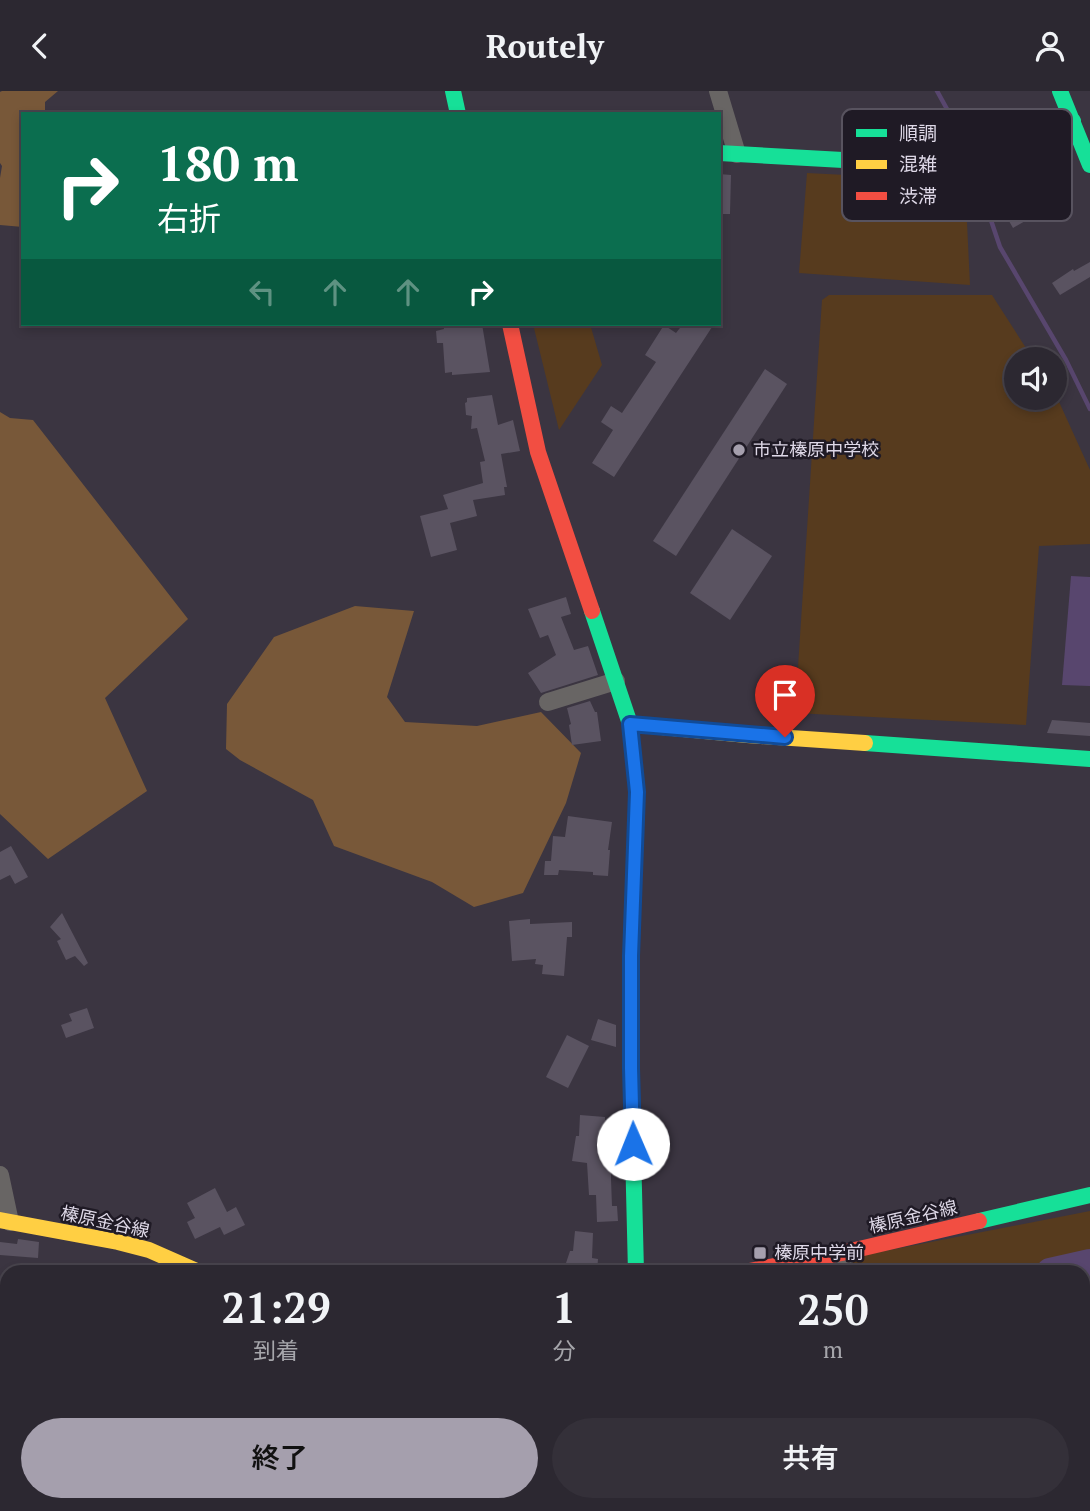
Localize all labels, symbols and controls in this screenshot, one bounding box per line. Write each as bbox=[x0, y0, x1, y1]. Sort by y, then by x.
text: Routely bbox=[486, 25, 604, 67]
icon: back bbox=[21, 27, 59, 65]
icon: person bbox=[1031, 27, 1069, 65]
legend bbox=[842, 109, 1072, 221]
text: 順調 bbox=[899, 120, 937, 145]
text: 180 m bbox=[157, 130, 299, 195]
icon: right bbox=[42, 140, 133, 231]
text: 混雑 bbox=[899, 151, 937, 176]
text: 渋滞 bbox=[899, 183, 937, 208]
text: 右折 bbox=[157, 197, 221, 239]
icon: left bbox=[243, 273, 281, 311]
icon: ahead bbox=[316, 273, 354, 311]
icon: ahead bbox=[389, 273, 427, 311]
icon: right bbox=[462, 273, 500, 311]
map controls bbox=[1004, 347, 1067, 410]
button: sound bbox=[1004, 347, 1067, 410]
place label: 市立榛原中学校 bbox=[753, 437, 879, 461]
marker: 市立榛原中学校 bbox=[731, 442, 747, 458]
pin bbox=[755, 665, 815, 737]
icon: arrive bbox=[766, 676, 804, 714]
position arrow bbox=[596, 1107, 670, 1181]
street label: 榛原金谷線 bbox=[866, 1194, 959, 1238]
street label: 榛原金谷線 bbox=[59, 1200, 152, 1242]
place label: 榛原中学前 bbox=[774, 1240, 864, 1264]
marker: 榛原中学前 bbox=[752, 1245, 768, 1261]
text: 21:29 bbox=[221, 1279, 331, 1335]
text: 1 bbox=[552, 1279, 576, 1335]
text: 250 bbox=[797, 1281, 869, 1337]
text: m bbox=[823, 1334, 843, 1365]
text: 到着 bbox=[253, 1335, 299, 1366]
text: 分 bbox=[553, 1335, 576, 1366]
button: 終了 bbox=[21, 1418, 538, 1498]
button: 共有 bbox=[552, 1418, 1069, 1498]

